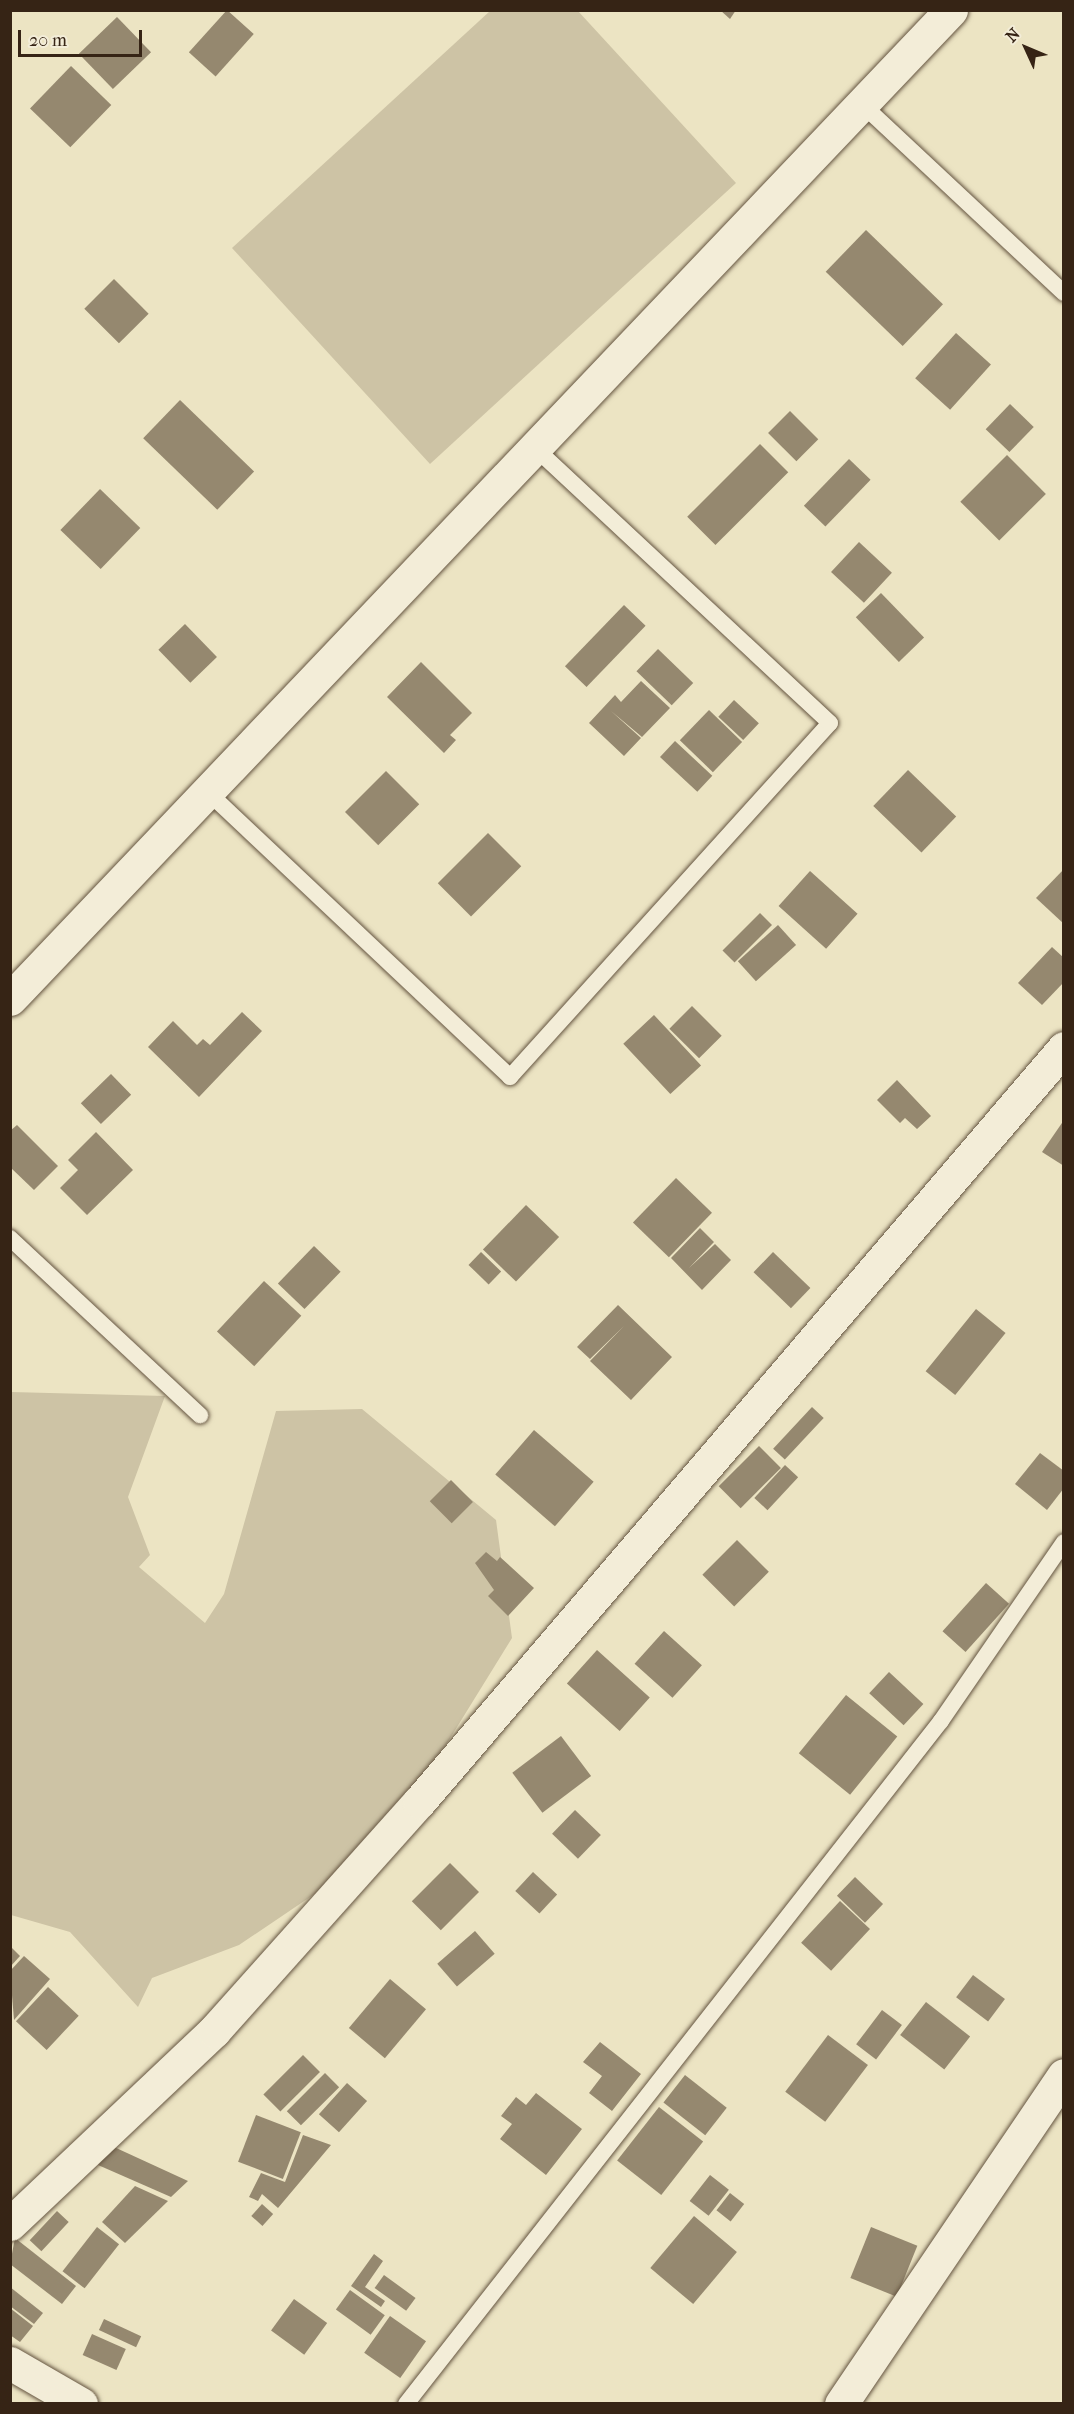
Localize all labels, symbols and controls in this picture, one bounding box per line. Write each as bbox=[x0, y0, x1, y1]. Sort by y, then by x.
scale bar bbox=[21, 18, 146, 56]
north arrow bbox=[996, 18, 1056, 78]
text: N bbox=[1002, 24, 1024, 46]
text: 20 m bbox=[29, 30, 67, 51]

